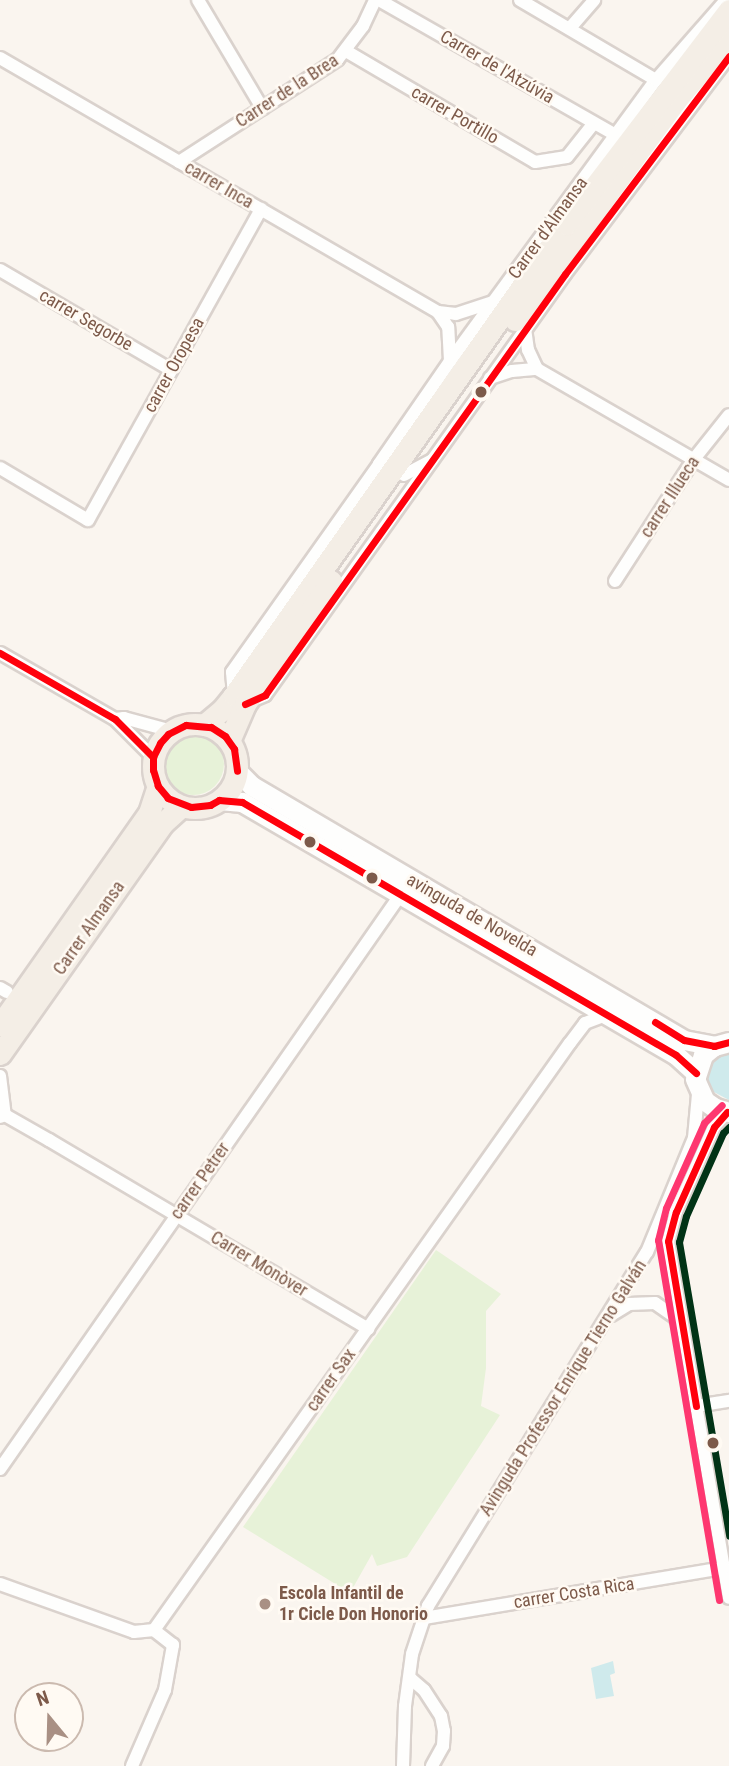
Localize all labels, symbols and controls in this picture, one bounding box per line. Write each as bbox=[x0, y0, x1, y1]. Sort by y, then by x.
street label: Carrer de l'Atzúvia bbox=[436, 26, 558, 108]
street label: Carrer de la Brea bbox=[232, 50, 342, 132]
street label: carrer Portillo bbox=[407, 81, 503, 149]
street label: carrer Inca bbox=[181, 157, 257, 213]
street label: Carrer d'Almansa bbox=[504, 173, 592, 283]
street label: carrer Segorbe bbox=[35, 285, 137, 355]
street label: carrer Oropesa bbox=[139, 314, 209, 416]
unlabelled marker bbox=[474, 385, 488, 399]
street label: carrer Illueca bbox=[636, 452, 704, 542]
unlabelled marker bbox=[303, 835, 317, 849]
street label: avinguda de Novelda bbox=[403, 869, 541, 961]
unlabelled marker bbox=[365, 871, 379, 885]
street label: Carrer Almansa bbox=[49, 877, 129, 979]
street label: carrer Petrer bbox=[166, 1138, 234, 1224]
street label: Carrer Monòver bbox=[207, 1227, 311, 1301]
street label: Avinguda Professor Enrique Tierno Galván bbox=[475, 1256, 651, 1520]
street label: carrer Sax bbox=[302, 1344, 360, 1416]
unlabelled marker bbox=[706, 1436, 720, 1450]
street label: carrer Costa Rica bbox=[512, 1573, 636, 1613]
place label: Escola Infantil de 1r Cicle Don Honorio bbox=[279, 1583, 428, 1626]
marker: Escola Infantil de 1r Cicle Don Honorio bbox=[257, 1596, 273, 1612]
north arrow bbox=[14, 1682, 84, 1752]
text: N bbox=[33, 1686, 52, 1711]

